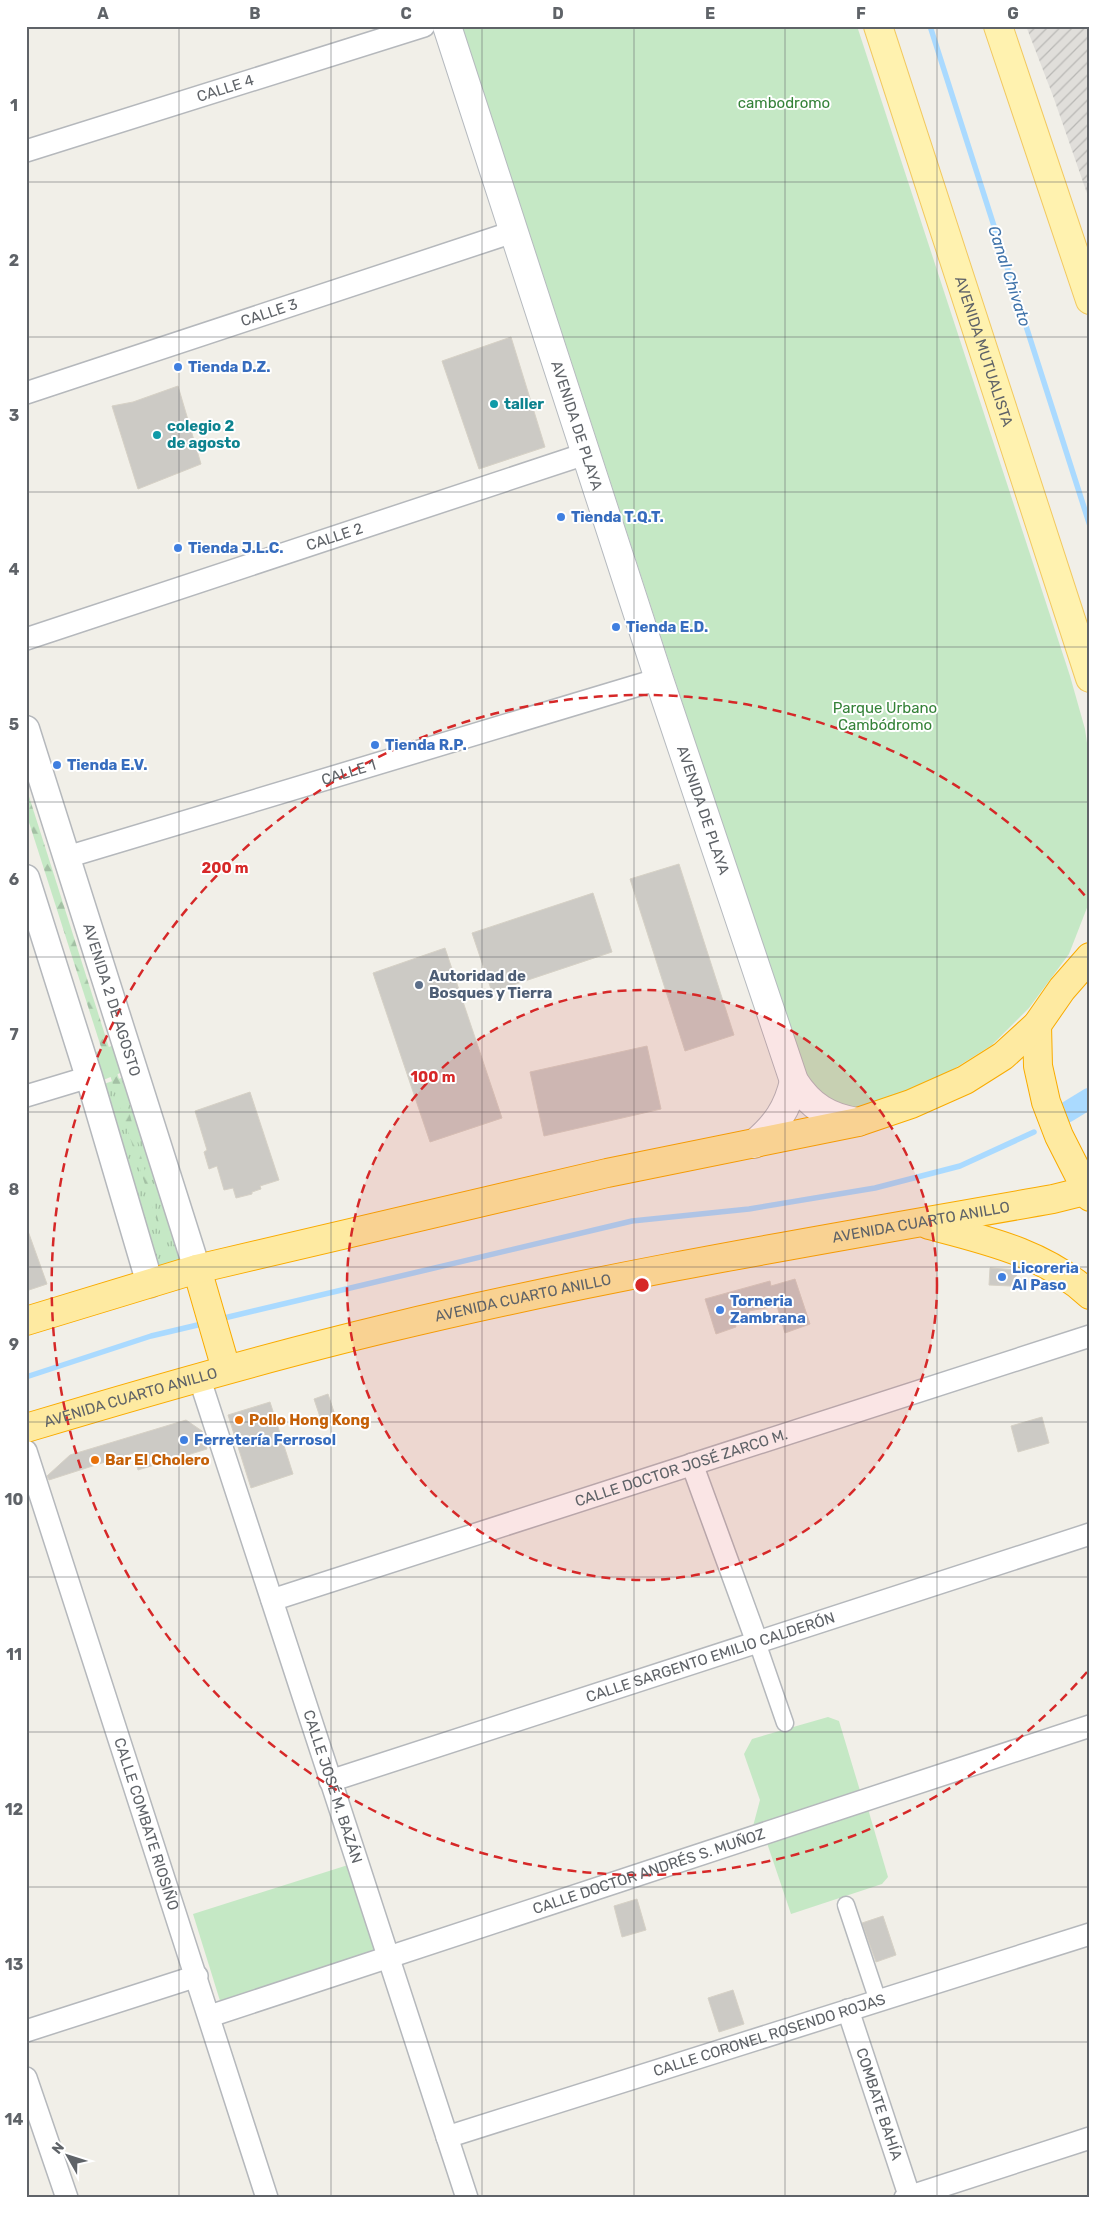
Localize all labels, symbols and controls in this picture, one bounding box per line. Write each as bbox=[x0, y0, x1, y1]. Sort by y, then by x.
text: A bbox=[97, 4, 109, 23]
text: B bbox=[249, 4, 261, 23]
text: C bbox=[400, 4, 412, 23]
text: D bbox=[552, 4, 564, 23]
text: E bbox=[705, 4, 715, 23]
text: F bbox=[856, 4, 866, 23]
text: G bbox=[1007, 4, 1019, 23]
street label: CALLE 4 bbox=[195, 71, 256, 106]
park label: cambodromo bbox=[738, 94, 830, 112]
text: 1 bbox=[10, 96, 18, 115]
water label: Canal Chivato bbox=[984, 223, 1035, 329]
text: 2 bbox=[9, 251, 19, 270]
street label: AVENIDA MUTUALISTA bbox=[951, 274, 1017, 429]
street label: CALLE 3 bbox=[238, 295, 300, 330]
place label: Tienda D.Z. bbox=[188, 358, 271, 376]
street label: AVENIDA DE PLAYA bbox=[547, 358, 606, 493]
marker: Tienda D.Z. bbox=[172, 361, 184, 373]
place label: taller bbox=[504, 395, 544, 413]
marker: taller bbox=[488, 398, 500, 410]
text: 3 bbox=[9, 406, 19, 425]
place label: colegio 2 de agosto bbox=[167, 417, 241, 452]
marker: colegio 2 de agosto bbox=[151, 429, 163, 441]
place label: Tienda T.Q.T. bbox=[571, 508, 664, 526]
marker: Tienda T.Q.T. bbox=[555, 511, 567, 523]
street label: CALLE 2 bbox=[304, 519, 365, 555]
place label: Tienda J.L.C. bbox=[188, 539, 284, 557]
marker: Tienda J.L.C. bbox=[172, 542, 184, 554]
text: 4 bbox=[9, 560, 20, 579]
place label: Tienda E.D. bbox=[626, 618, 708, 636]
marker: Tienda E.D. bbox=[610, 621, 622, 633]
park label: Parque Urbano Cambódromo bbox=[833, 699, 937, 734]
text: 5 bbox=[9, 715, 19, 734]
place label: Tienda R.P. bbox=[385, 736, 467, 754]
marker: Tienda R.P. bbox=[369, 739, 381, 751]
street label: AVENIDA DE PLAYA bbox=[673, 743, 733, 877]
place label: Tienda E.V. bbox=[67, 756, 147, 774]
street label: CALLE 1 bbox=[319, 756, 378, 789]
marker: Tienda E.V. bbox=[51, 759, 63, 771]
text: 200 m bbox=[201, 859, 249, 877]
text: 6 bbox=[9, 870, 19, 889]
street label: AVENIDA 2 DE AGOSTO bbox=[79, 921, 144, 1079]
place label: Autoridad de Bosques y Tierra bbox=[429, 967, 553, 1002]
marker: Autoridad de Bosques y Tierra bbox=[413, 979, 425, 991]
text: 7 bbox=[9, 1025, 19, 1044]
text: 100 m bbox=[411, 1068, 455, 1086]
text: 8 bbox=[9, 1180, 20, 1199]
street label: AVENIDA CUARTO ANILLO bbox=[831, 1198, 1011, 1247]
place label: Licoreria Al Paso bbox=[1012, 1259, 1079, 1294]
street label: AVENIDA CUARTO ANILLO bbox=[433, 1270, 613, 1326]
marker: Licoreria Al Paso bbox=[996, 1271, 1008, 1283]
centre of rings bbox=[633, 1276, 651, 1294]
place label: Torneria Zambrana bbox=[730, 1292, 806, 1327]
marker: Torneria Zambrana bbox=[714, 1304, 726, 1316]
text: 9 bbox=[9, 1335, 19, 1354]
street label: AVENIDA CUARTO ANILLO bbox=[42, 1364, 219, 1431]
place label: Pollo Hong Kong bbox=[249, 1411, 370, 1429]
marker: Pollo Hong Kong bbox=[233, 1414, 245, 1426]
street label: CALLE DOCTOR JOSÉ ZARCO M. bbox=[573, 1425, 790, 1511]
place label: Ferretería Ferrosol bbox=[194, 1431, 336, 1449]
marker: Ferretería Ferrosol bbox=[178, 1434, 190, 1446]
place label: Bar El Cholero bbox=[105, 1451, 210, 1469]
marker: Bar El Cholero bbox=[89, 1454, 101, 1466]
text: 10 bbox=[5, 1490, 24, 1509]
street label: CALLE SARGENTO EMILIO CALDERÓN bbox=[584, 1609, 837, 1706]
text: 11 bbox=[6, 1645, 22, 1664]
street label: CALLE JOSÉ M. BAZÁN bbox=[299, 1708, 366, 1866]
street label: CALLE COMBATE RIOSIÑO bbox=[110, 1736, 183, 1913]
text: 12 bbox=[5, 1800, 23, 1819]
street label: CALLE DOCTOR ANDRÉS S. MUÑOZ bbox=[530, 1825, 767, 1918]
text: 13 bbox=[5, 1955, 23, 1974]
street label: CALLE CORONEL ROSENDO ROJAS bbox=[651, 1990, 888, 2080]
street label: COMBATE BAHÍA bbox=[852, 2046, 906, 2163]
text: 14 bbox=[5, 2110, 24, 2129]
north arrow bbox=[42, 2132, 92, 2182]
text: N bbox=[49, 2139, 68, 2157]

